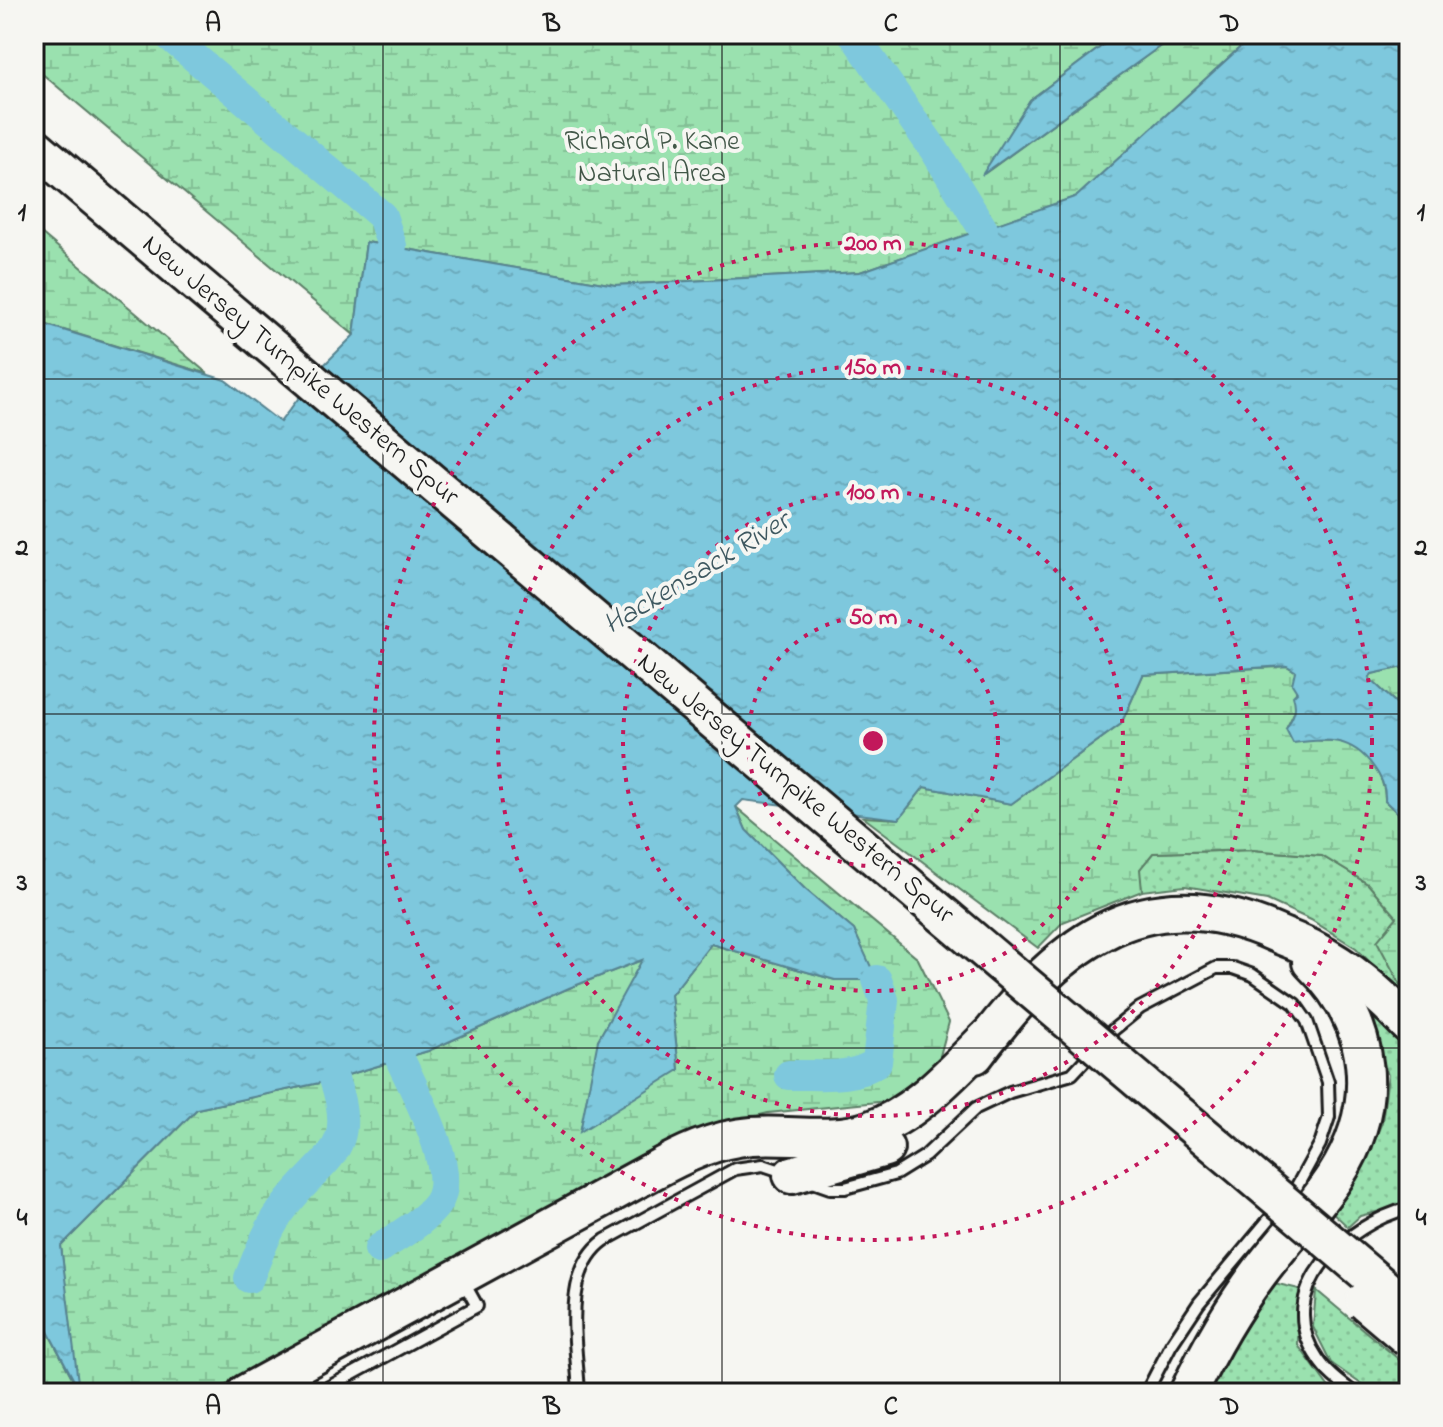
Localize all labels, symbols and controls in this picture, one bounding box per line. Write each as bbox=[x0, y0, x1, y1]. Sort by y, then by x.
text: A bbox=[205, 6, 221, 44]
text: B bbox=[542, 6, 561, 44]
text: C bbox=[884, 6, 898, 44]
text: D bbox=[1219, 6, 1240, 44]
park label: Richard P. Kane Natural Area bbox=[564, 122, 740, 195]
text: 1 bbox=[18, 195, 27, 233]
text: 1 bbox=[1417, 195, 1426, 233]
street label: New Jersey Turnpike Western Spur bbox=[132, 226, 468, 517]
text: 200 m bbox=[843, 227, 902, 262]
text: 150 m bbox=[845, 351, 902, 386]
text: 100 m bbox=[847, 476, 900, 511]
water label: Hackensack River bbox=[595, 499, 802, 647]
text: 2 bbox=[15, 530, 29, 568]
text: 2 bbox=[1414, 530, 1428, 568]
text: 50 m bbox=[849, 601, 898, 636]
street label: New Jersey Turnpike Western Spur bbox=[627, 644, 963, 935]
centre of rings bbox=[859, 727, 887, 755]
text: 3 bbox=[16, 865, 28, 903]
text: 3 bbox=[1415, 865, 1427, 903]
text: 4 bbox=[17, 1200, 28, 1238]
text: 4 bbox=[1416, 1200, 1427, 1238]
text: A bbox=[205, 1389, 221, 1427]
text: B bbox=[542, 1389, 561, 1427]
text: C bbox=[884, 1389, 898, 1427]
text: D bbox=[1219, 1389, 1240, 1427]

